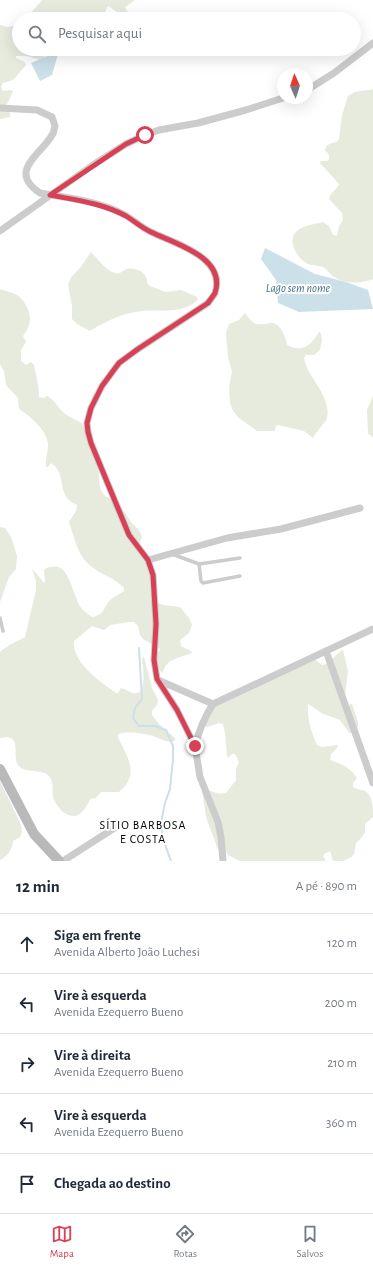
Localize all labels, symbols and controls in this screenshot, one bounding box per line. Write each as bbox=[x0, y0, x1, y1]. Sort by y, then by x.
search box bbox=[12, 12, 361, 56]
icon: search bbox=[26, 23, 48, 45]
text: Pesquisar aqui bbox=[58, 26, 142, 41]
north arrow bbox=[277, 68, 313, 104]
route start bbox=[136, 126, 154, 144]
water label: Lago sem nome bbox=[266, 282, 331, 294]
route end bbox=[186, 737, 204, 755]
district label: SÍTIO BARBOSA E COSTA bbox=[100, 818, 186, 845]
text: 12 min bbox=[16, 878, 60, 895]
text: A pé · 890 m bbox=[296, 880, 357, 893]
text: Siga em frente bbox=[54, 928, 141, 943]
icon: ahead bbox=[16, 933, 38, 955]
text: 120 m bbox=[327, 937, 357, 950]
text: Avenida Alberto João Luchesi bbox=[54, 946, 200, 959]
text: Vire à esquerda bbox=[54, 988, 147, 1003]
icon: left bbox=[16, 993, 38, 1015]
text: 200 m bbox=[325, 997, 357, 1010]
text: Avenida Ezequerro Bueno bbox=[54, 1006, 183, 1019]
text: Vire à direita bbox=[54, 1048, 131, 1063]
icon: right bbox=[16, 1053, 38, 1075]
text: 210 m bbox=[327, 1057, 357, 1070]
text: Avenida Ezequerro Bueno bbox=[54, 1066, 183, 1079]
text: Vire à esquerda bbox=[54, 1108, 147, 1123]
icon: left bbox=[16, 1113, 38, 1135]
text: 360 m bbox=[326, 1117, 357, 1130]
text: Avenida Ezequerro Bueno bbox=[54, 1126, 183, 1139]
icon: arrive bbox=[16, 1173, 38, 1195]
text: Chegada ao destino bbox=[54, 1176, 171, 1191]
tab: Mapa bbox=[50, 1223, 74, 1260]
tab: Rotas bbox=[173, 1223, 197, 1260]
tab: Salvos bbox=[297, 1223, 323, 1260]

